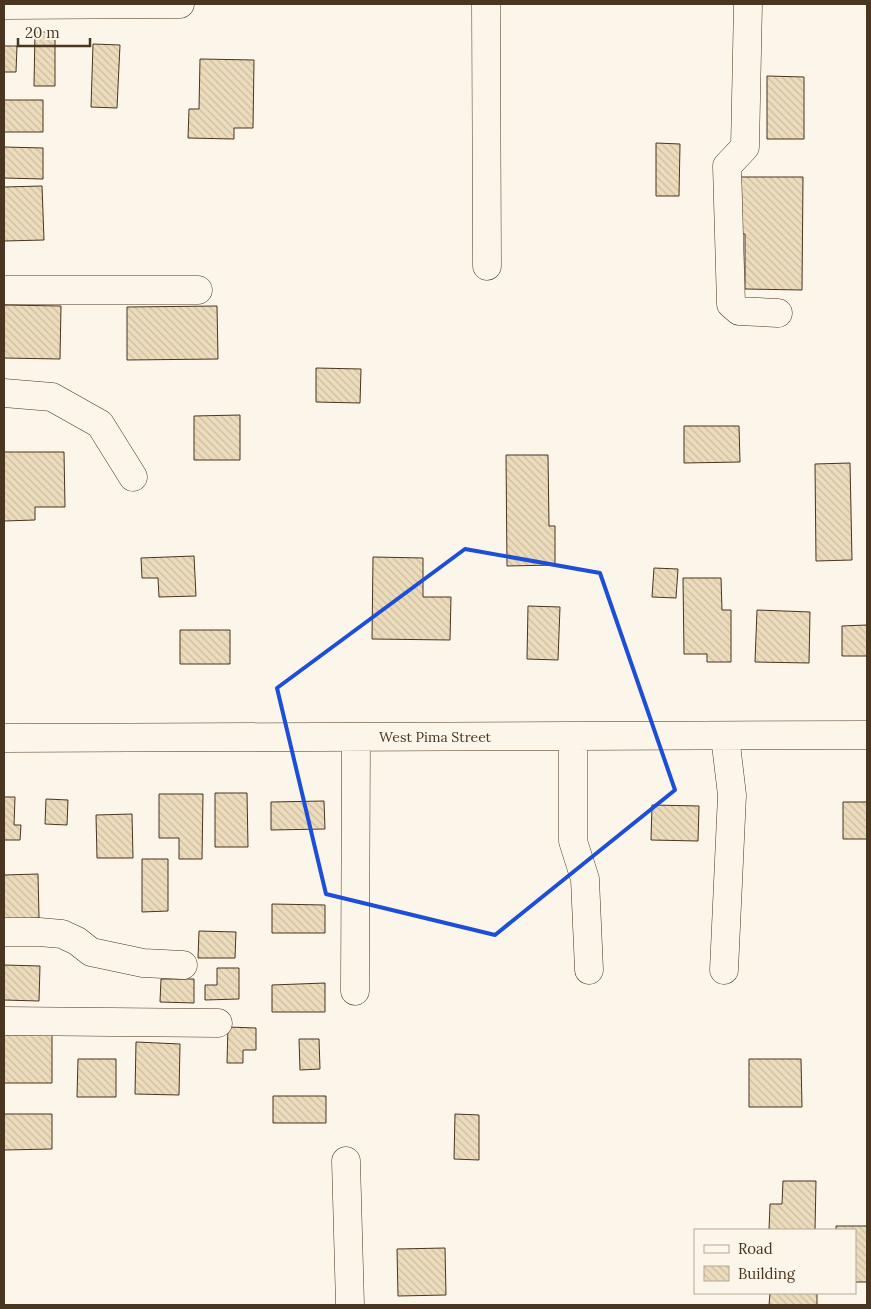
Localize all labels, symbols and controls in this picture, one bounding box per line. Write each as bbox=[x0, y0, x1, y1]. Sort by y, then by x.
scale bar bbox=[18, 15, 90, 47]
text: 20 m bbox=[25, 23, 60, 42]
street label: West Pima Street bbox=[379, 728, 492, 746]
legend bbox=[694, 1229, 856, 1294]
text: Road bbox=[738, 1239, 773, 1258]
text: Building bbox=[738, 1264, 796, 1283]

